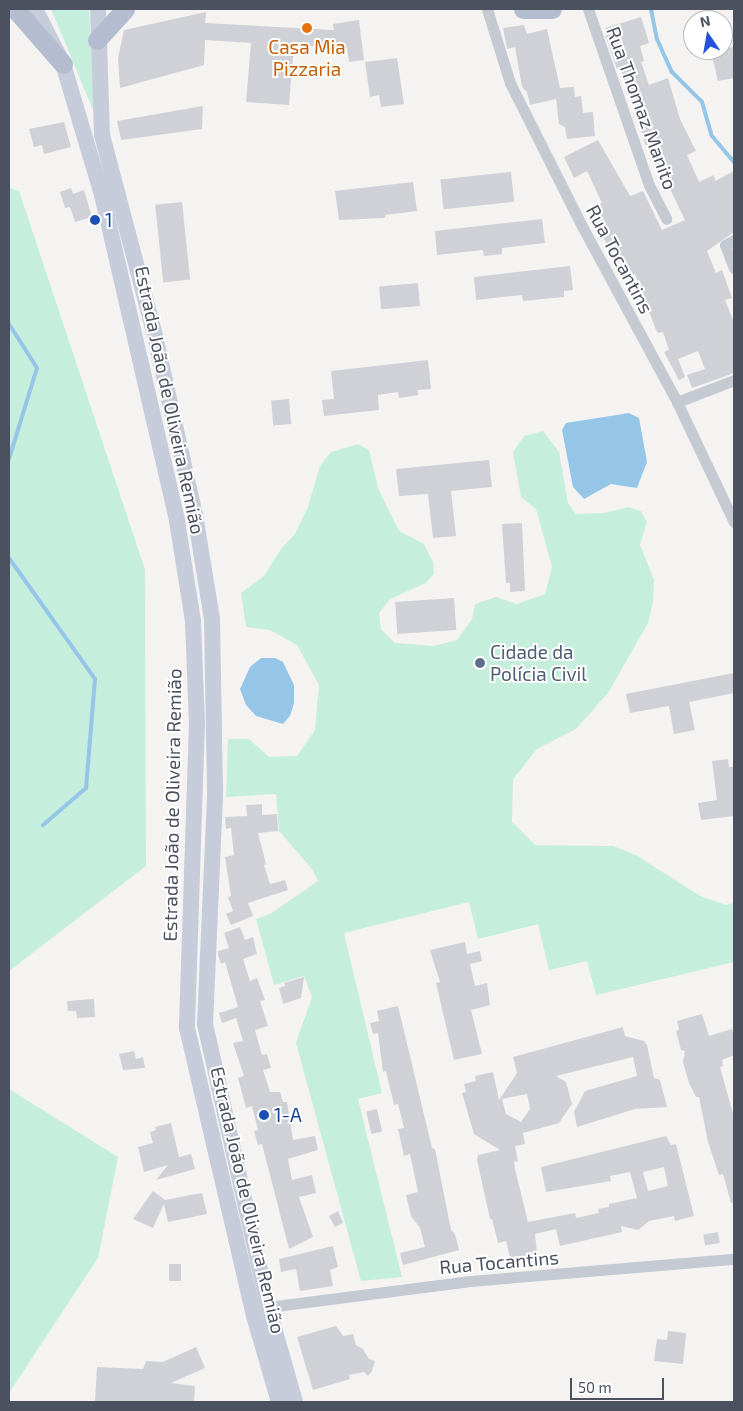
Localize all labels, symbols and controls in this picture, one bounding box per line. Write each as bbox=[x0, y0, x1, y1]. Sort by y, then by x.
north arrow bbox=[683, 10, 733, 60]
text: N bbox=[698, 11, 712, 30]
marker: Casa Mia Pizzaria bbox=[301, 22, 313, 34]
street label: Rua Thomaz Manito bbox=[602, 23, 682, 193]
place label: Casa Mia Pizzaria bbox=[268, 36, 346, 80]
street label: Rua Tocantins bbox=[582, 201, 658, 317]
place label: 1 bbox=[105, 209, 113, 231]
marker: 1 bbox=[89, 214, 101, 226]
street label: Estrada João de Oliveira Remião bbox=[130, 264, 210, 536]
place label: Cidade da Polícia Civil bbox=[490, 641, 587, 685]
marker: Cidade da Polícia Civil bbox=[474, 657, 486, 669]
street label: Estrada João de Oliveira Remião bbox=[158, 668, 186, 942]
street label: Estrada João de Oliveira Remião bbox=[206, 1064, 290, 1336]
place label: 1-A bbox=[274, 1104, 302, 1126]
marker: 1-A bbox=[258, 1109, 270, 1121]
street label: Rua Tocantins bbox=[438, 1245, 560, 1279]
scale bar bbox=[573, 1368, 667, 1400]
text: 50 m bbox=[578, 1378, 612, 1396]

